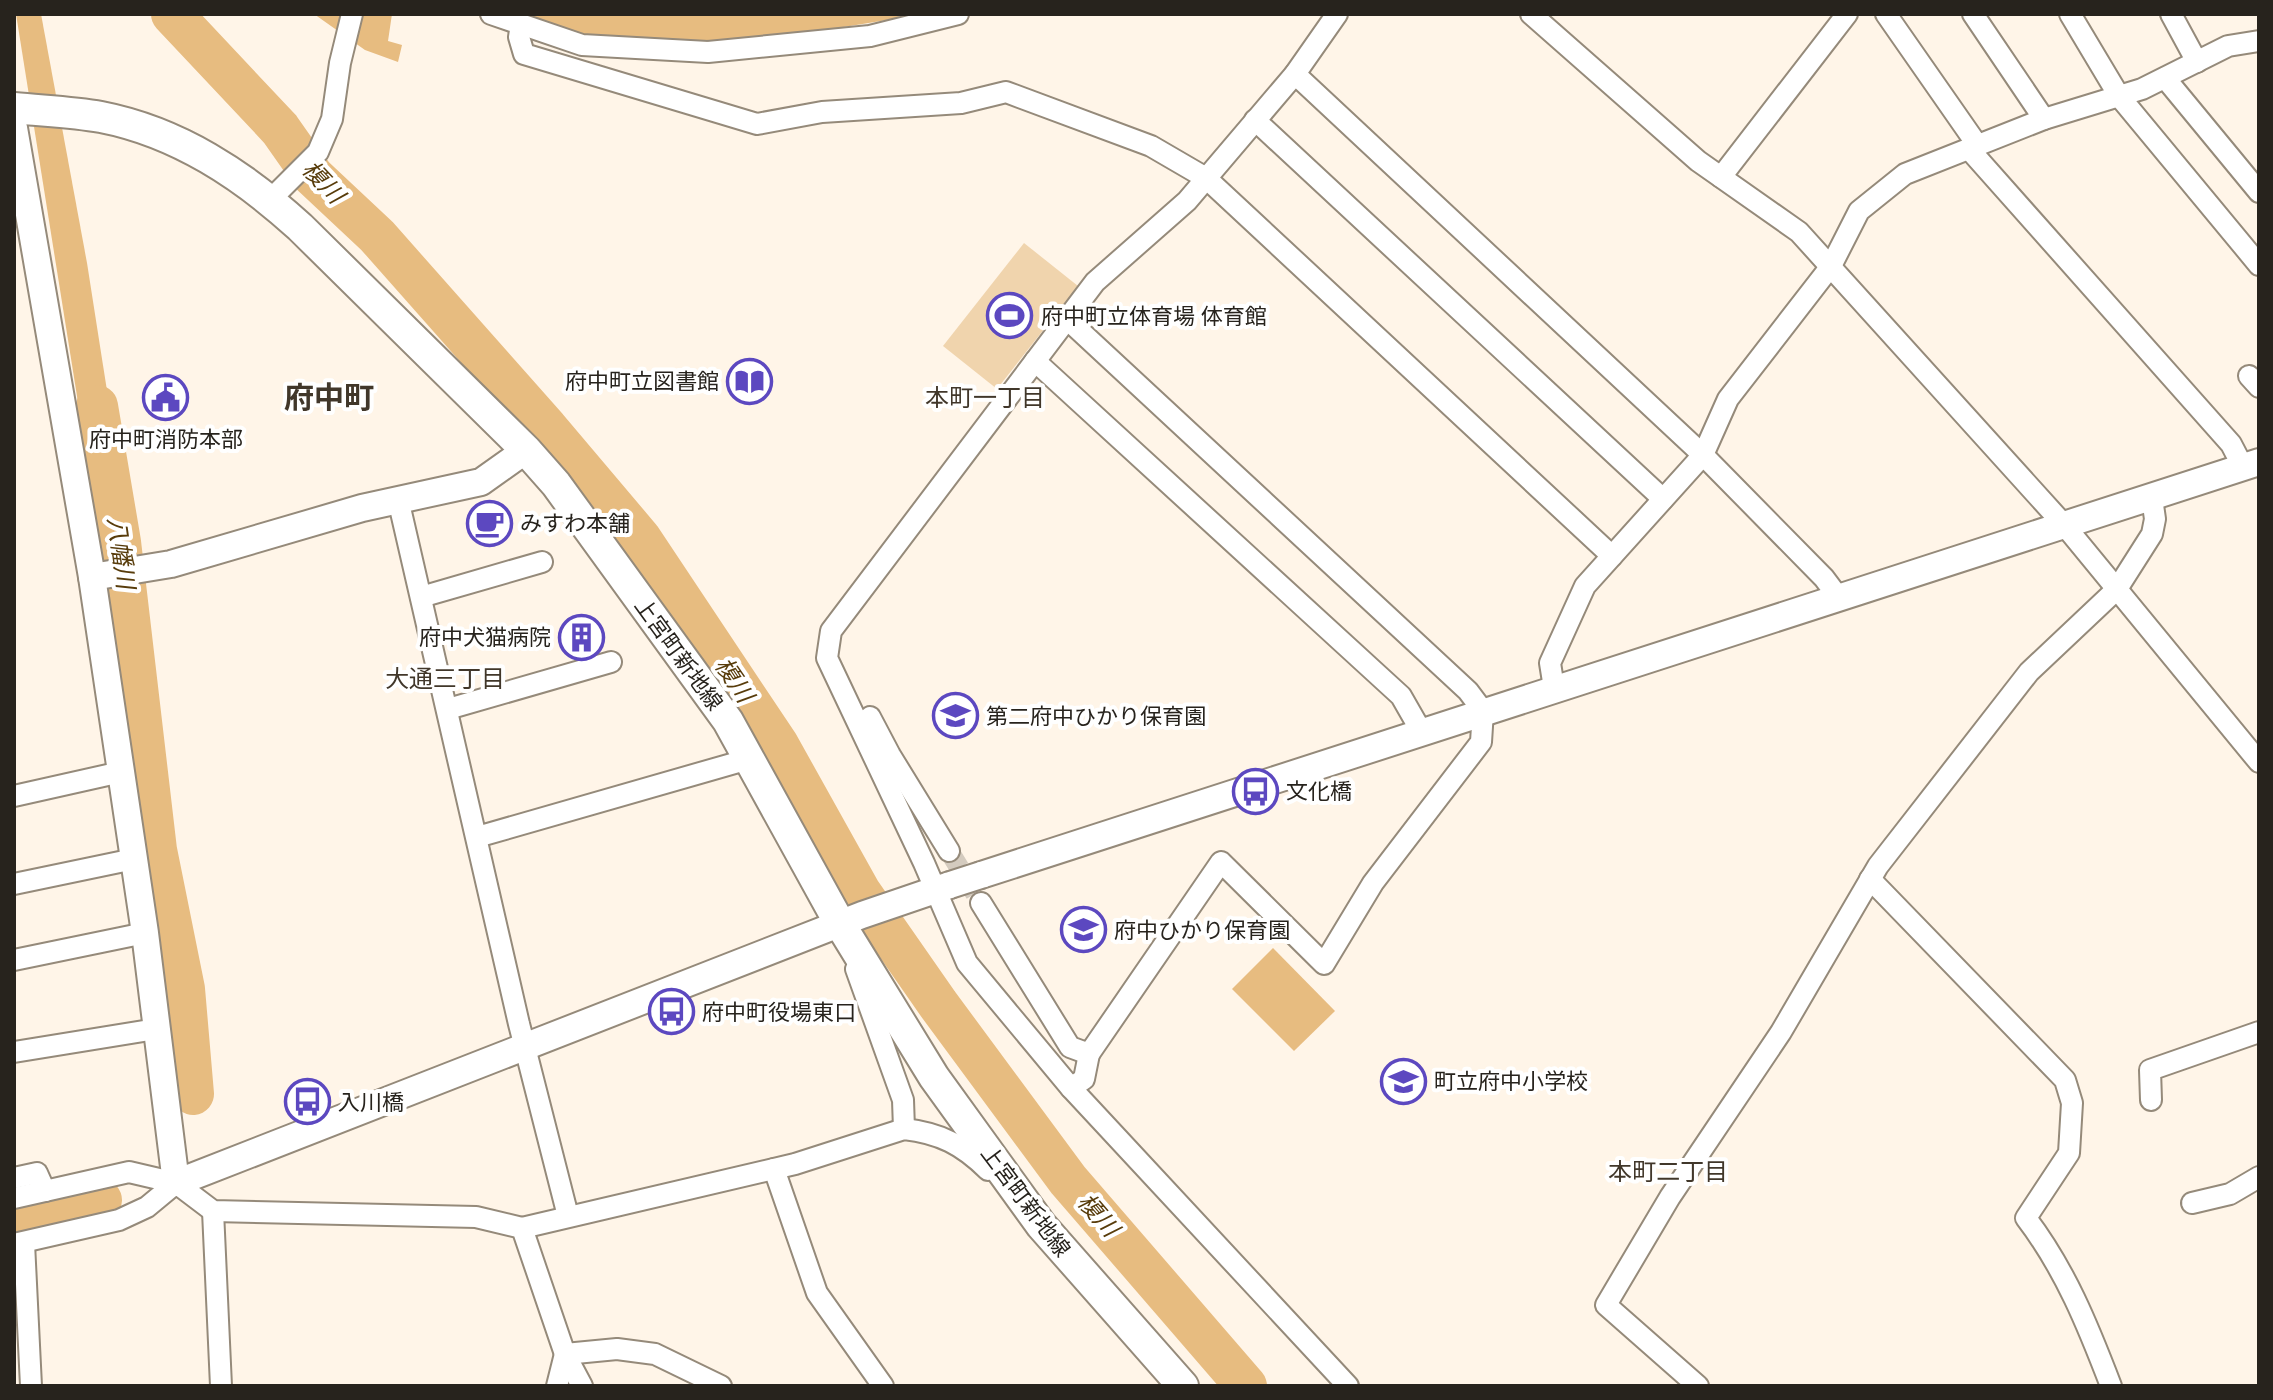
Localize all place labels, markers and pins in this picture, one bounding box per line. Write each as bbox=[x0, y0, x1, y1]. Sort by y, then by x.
sports icon: 府中町立体育場 体育館 bbox=[986, 292, 1034, 340]
place label: 府中町立体育場 体育館 bbox=[1041, 302, 1267, 329]
library icon: 府中町立図書館 bbox=[726, 357, 774, 405]
place label: 府中町立図書館 bbox=[565, 367, 719, 394]
public building icon: 府中町消防本部 bbox=[142, 374, 190, 422]
place label: 府中町消防本部 bbox=[89, 425, 243, 452]
cafe icon: みすわ本舗 bbox=[465, 499, 513, 547]
place label: みすわ本舗 bbox=[520, 509, 630, 536]
building icon: 府中犬猫病院 bbox=[558, 613, 606, 661]
place label: 府中犬猫病院 bbox=[419, 623, 551, 650]
school or university icon: 第二府中ひかり保育園 bbox=[931, 692, 979, 740]
place label: 第二府中ひかり保育園 bbox=[986, 702, 1206, 729]
bus stop icon: 文化橋 bbox=[1231, 767, 1279, 815]
place label: 文化橋 bbox=[1286, 777, 1352, 804]
school or university icon: 府中ひかり保育園 bbox=[1059, 906, 1107, 954]
place label: 府中ひかり保育園 bbox=[1114, 916, 1290, 943]
bus stop icon: 府中町役場東口 bbox=[647, 988, 695, 1036]
place label: 府中町役場東口 bbox=[702, 998, 856, 1025]
school or university icon: 町立府中小学校 bbox=[1379, 1057, 1427, 1105]
place label: 町立府中小学校 bbox=[1434, 1067, 1588, 1094]
bus stop icon: 入川橋 bbox=[283, 1078, 331, 1126]
place label: 入川橋 bbox=[338, 1088, 404, 1115]

